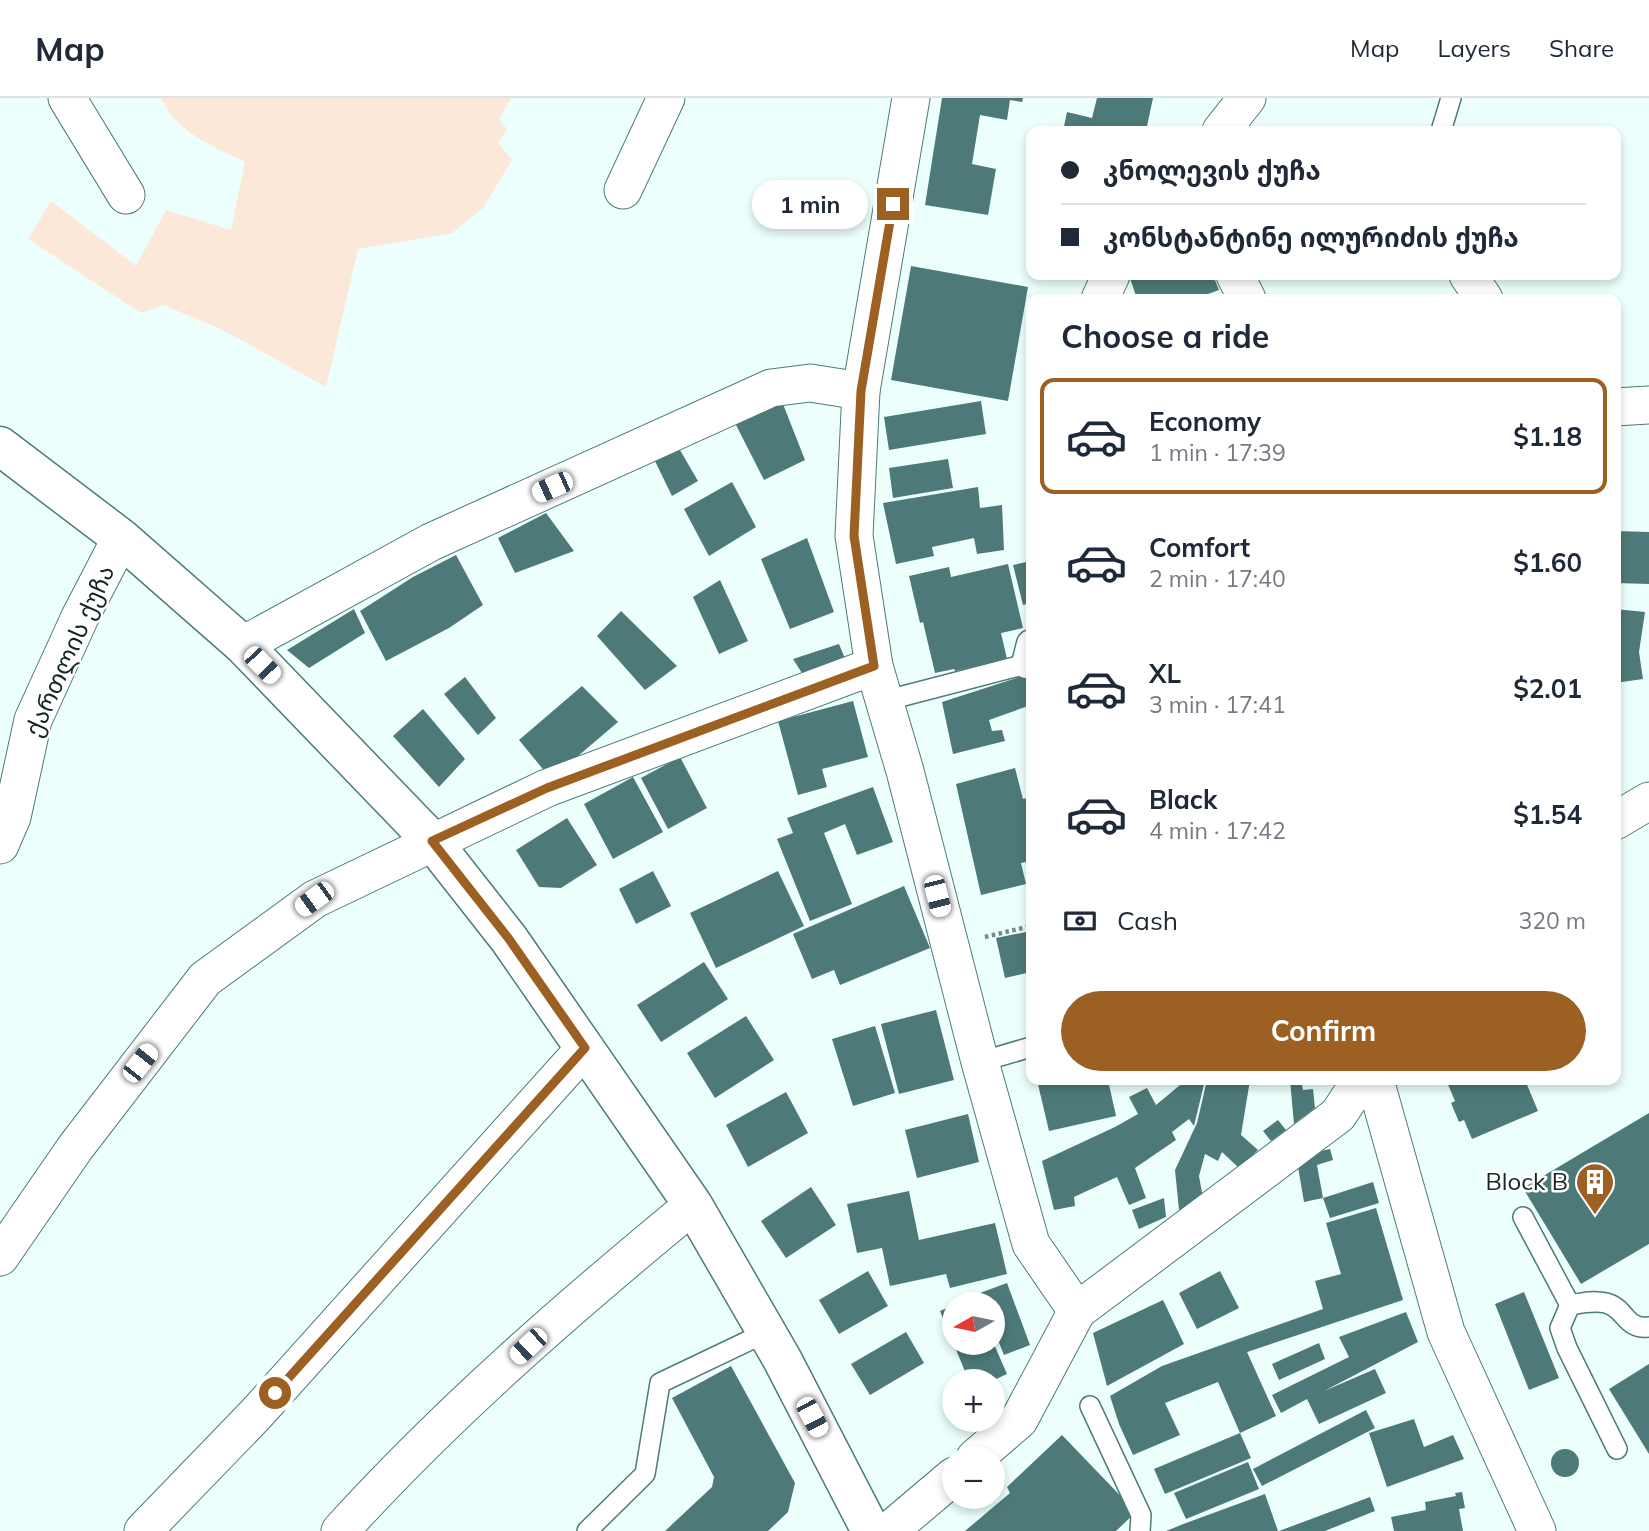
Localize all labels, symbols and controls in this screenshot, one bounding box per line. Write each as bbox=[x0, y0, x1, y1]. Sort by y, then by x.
text: Map bbox=[35, 28, 105, 69]
text: Map bbox=[1350, 33, 1399, 63]
text: Layers bbox=[1437, 33, 1511, 63]
text: Share bbox=[1549, 33, 1614, 63]
text: კნოლევის ქუჩა bbox=[1103, 154, 1321, 187]
callout: 1 min bbox=[753, 180, 868, 228]
route end bbox=[877, 188, 909, 220]
text: 1 min bbox=[780, 190, 840, 219]
text: კონსტანტინე ილურიძის ქუჩა bbox=[1103, 221, 1519, 254]
text: Choose a ride bbox=[1061, 316, 1269, 356]
icon: car bbox=[1065, 405, 1128, 468]
text: Economy bbox=[1149, 405, 1261, 438]
text: $1.18 bbox=[1513, 420, 1582, 453]
text: 1 min · 17:39 bbox=[1149, 438, 1286, 467]
car bbox=[529, 469, 576, 505]
icon: car bbox=[1065, 531, 1128, 594]
text: Comfort bbox=[1149, 531, 1250, 564]
text: $1.60 bbox=[1513, 546, 1582, 579]
street label: ქართლის ქუჩა bbox=[18, 560, 120, 741]
text: 2 min · 17:40 bbox=[1149, 564, 1286, 593]
car bbox=[240, 643, 285, 687]
icon: car bbox=[1065, 657, 1128, 720]
text: XL bbox=[1149, 657, 1181, 690]
text: $2.01 bbox=[1513, 672, 1582, 705]
text: 3 min · 17:41 bbox=[1149, 690, 1286, 719]
icon: car bbox=[1065, 783, 1128, 846]
text: Black bbox=[1149, 783, 1217, 816]
text: $1.54 bbox=[1513, 798, 1582, 831]
text: 4 min · 17:42 bbox=[1149, 816, 1286, 845]
car bbox=[922, 873, 953, 919]
car bbox=[291, 878, 338, 920]
icon: cash bbox=[1061, 902, 1099, 940]
text: Cash bbox=[1117, 904, 1178, 937]
text: 320 m bbox=[1518, 906, 1586, 935]
button: Confirm bbox=[1061, 991, 1586, 1071]
car bbox=[119, 1040, 162, 1086]
building icon: Block B bbox=[1574, 1161, 1616, 1216]
place label: Block B bbox=[1485, 1166, 1568, 1196]
north arrow bbox=[942, 1292, 1004, 1354]
map controls bbox=[942, 1292, 1005, 1509]
car bbox=[506, 1324, 551, 1368]
button: + bbox=[942, 1369, 1005, 1432]
route start bbox=[259, 1377, 291, 1409]
car bbox=[793, 1394, 832, 1440]
button: − bbox=[942, 1446, 1005, 1509]

